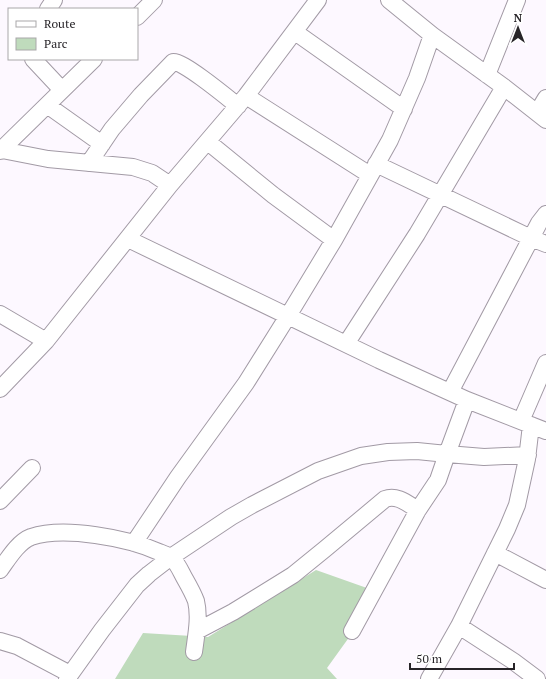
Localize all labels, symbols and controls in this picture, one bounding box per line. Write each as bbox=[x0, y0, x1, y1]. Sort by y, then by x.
legend bbox=[8, 8, 138, 60]
north arrow bbox=[498, 8, 538, 48]
text: N bbox=[514, 11, 523, 25]
text: Route bbox=[44, 16, 75, 31]
text: Parc bbox=[44, 36, 68, 51]
scale bar bbox=[410, 645, 514, 671]
text: 50 m bbox=[416, 651, 443, 666]

